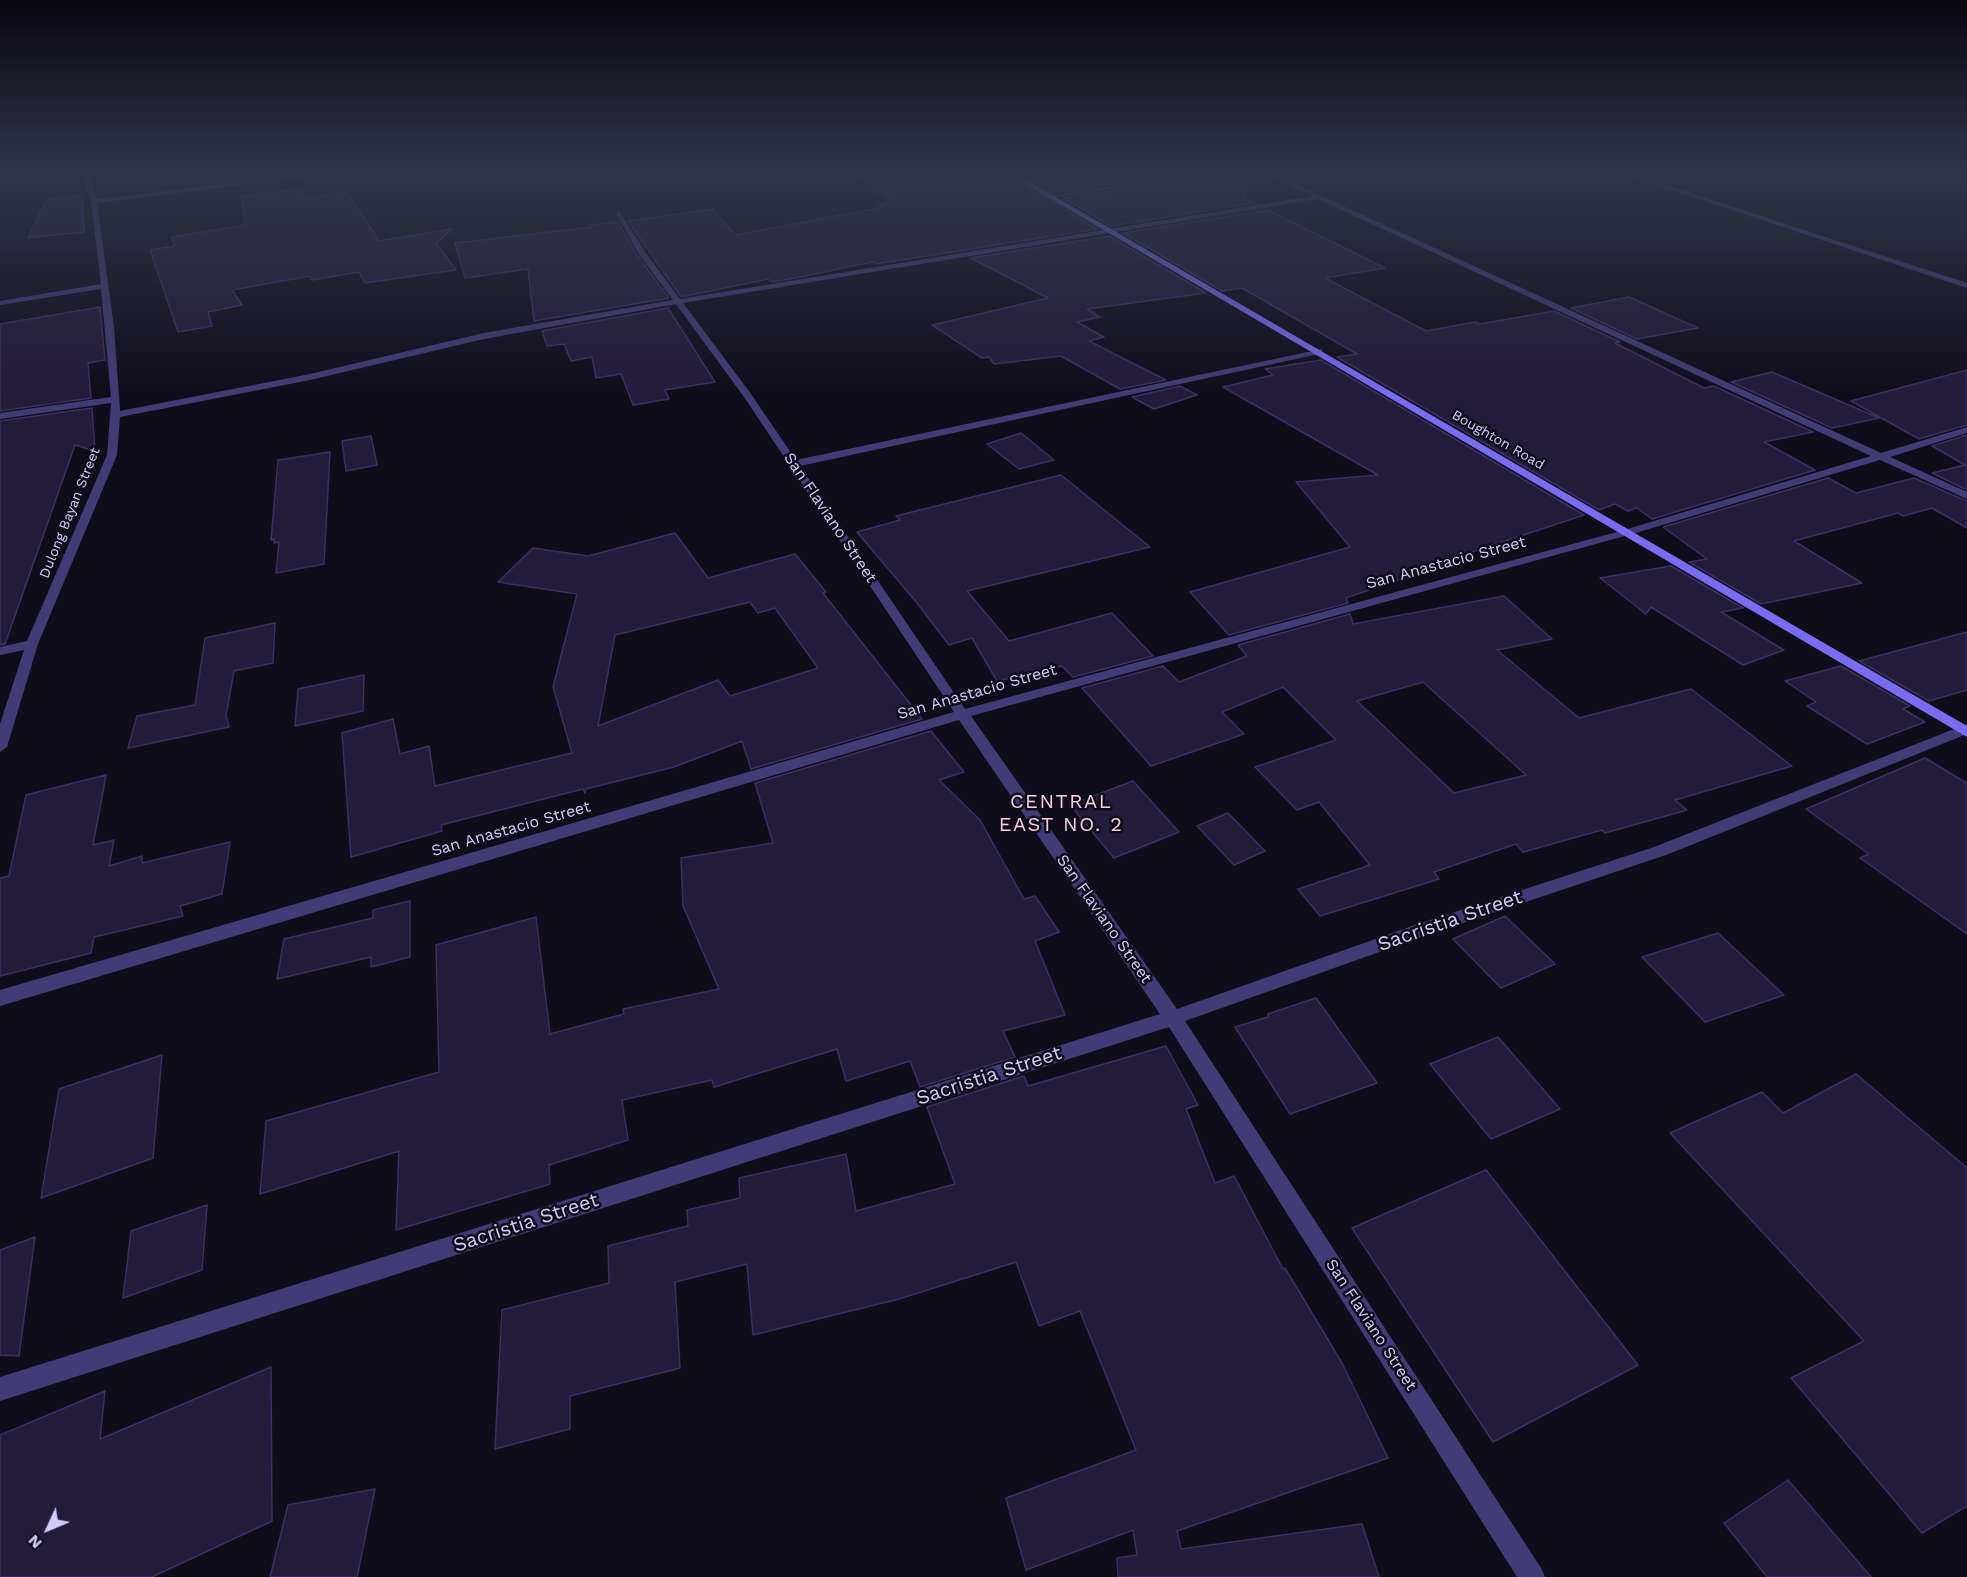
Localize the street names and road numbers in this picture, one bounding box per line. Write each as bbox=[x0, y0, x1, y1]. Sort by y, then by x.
street label: Boughton Road bbox=[1449, 407, 1547, 473]
street label: Dulong Bayan Street bbox=[36, 445, 104, 581]
street label: San Flaviano Street bbox=[779, 449, 881, 587]
street label: San Anastacio Street bbox=[1364, 532, 1528, 594]
street label: San Anastacio Street bbox=[895, 660, 1059, 724]
street label: San Anastacio Street bbox=[429, 797, 593, 861]
street label: San Flaviano Street bbox=[1052, 851, 1156, 987]
street label: Sacristia Street bbox=[1375, 885, 1525, 957]
street label: Sacristia Street bbox=[913, 1041, 1065, 1111]
street label: Sacristia Street bbox=[450, 1188, 602, 1258]
street label: San Flaviano Street bbox=[1321, 1256, 1421, 1394]

